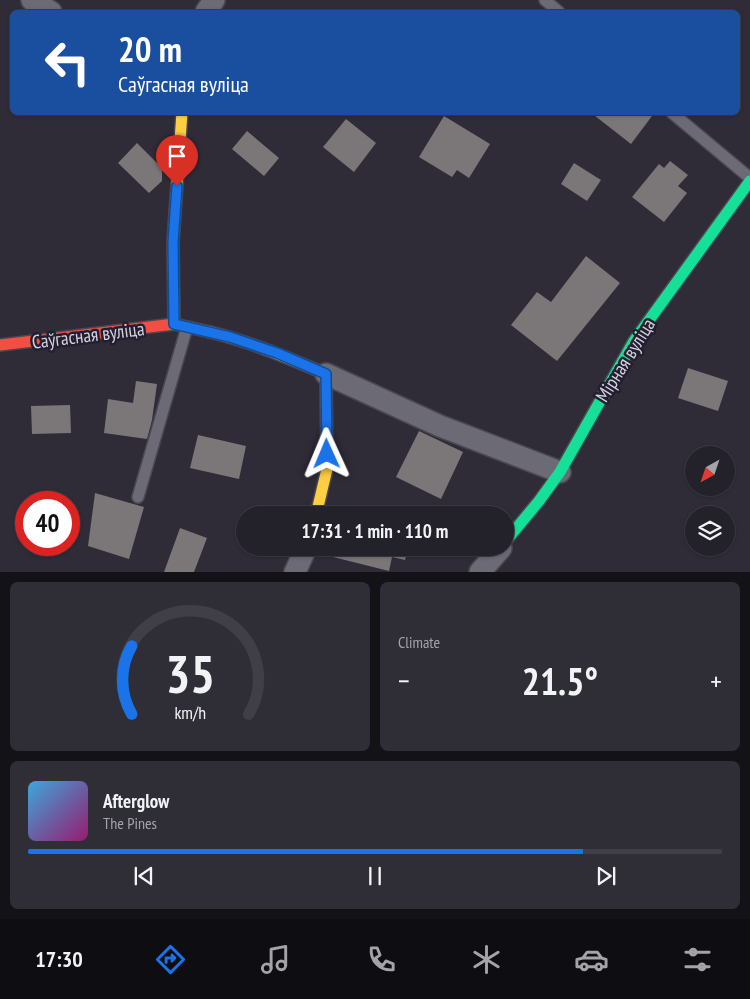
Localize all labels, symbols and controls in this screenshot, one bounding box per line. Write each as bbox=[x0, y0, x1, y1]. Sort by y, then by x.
text: 20 m bbox=[118, 26, 182, 72]
icon: left bbox=[35, 30, 100, 95]
text: Саўгасная вуліца bbox=[118, 70, 249, 98]
pin bbox=[156, 135, 198, 186]
icon: arrive bbox=[163, 142, 191, 170]
street label: Мірная вуліца bbox=[590, 314, 660, 406]
street label: Саўгасная вуліца bbox=[30, 316, 146, 354]
position arrow bbox=[300, 427, 352, 479]
north arrow bbox=[685, 446, 735, 496]
map controls bbox=[685, 446, 735, 556]
speed limit sign: 40 bbox=[15, 491, 80, 556]
button: layers bbox=[685, 506, 735, 556]
text: 17:31 · 1 min · 110 m bbox=[302, 519, 448, 543]
text: Climate bbox=[398, 632, 440, 652]
text: 35 bbox=[165, 640, 215, 707]
text: 21.5° bbox=[522, 656, 598, 705]
text: − bbox=[398, 662, 410, 699]
text: + bbox=[710, 662, 722, 699]
text: km/h bbox=[174, 701, 206, 724]
text: Afterglow bbox=[103, 789, 169, 813]
text: The Pines bbox=[103, 813, 157, 833]
icon: previous bbox=[130, 862, 158, 890]
icon: pause bbox=[361, 862, 389, 890]
icon: next bbox=[592, 862, 620, 890]
icon: directions bbox=[153, 942, 188, 977]
icon: music bbox=[258, 942, 293, 977]
icon: phone bbox=[364, 942, 399, 977]
icon: climate bbox=[469, 942, 504, 977]
icon: car bbox=[574, 942, 609, 977]
icon: filters bbox=[680, 942, 715, 977]
text: 17:30 bbox=[35, 945, 83, 973]

